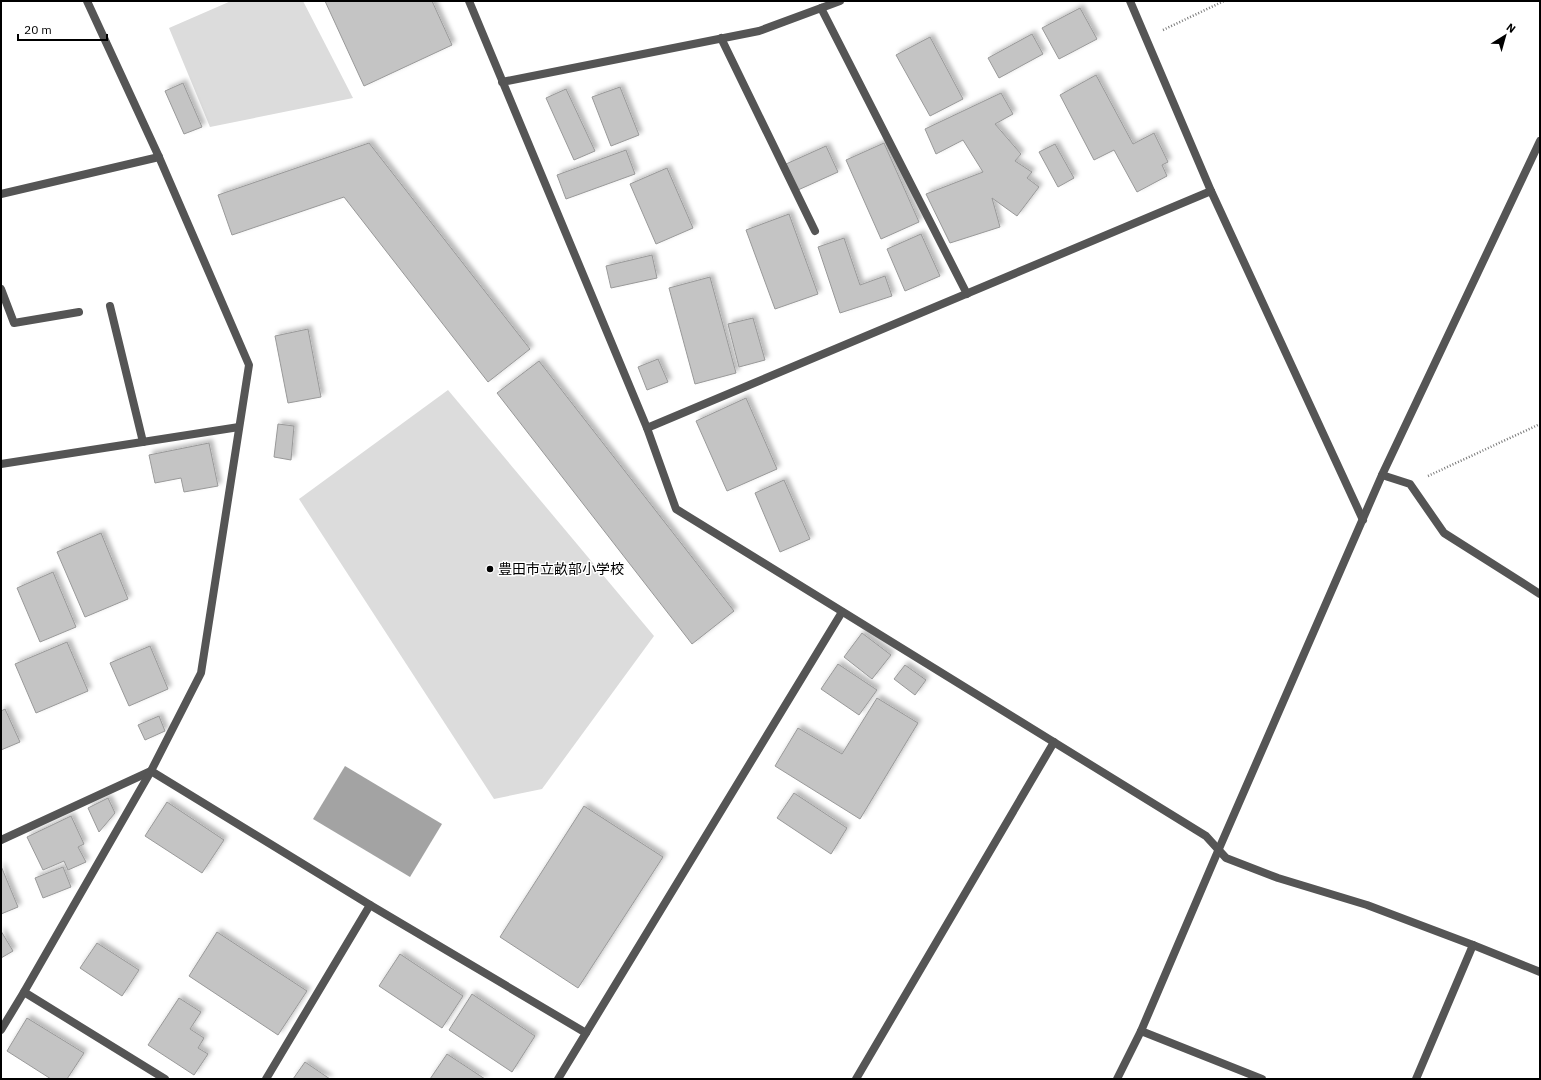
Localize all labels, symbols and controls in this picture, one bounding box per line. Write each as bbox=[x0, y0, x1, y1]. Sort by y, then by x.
scale bar bbox=[18, 16, 107, 42]
north arrow bbox=[1485, 16, 1525, 56]
text: N bbox=[1504, 20, 1518, 36]
text: 20 m bbox=[24, 22, 52, 37]
place label: 豊田市立畝部小学校 bbox=[498, 560, 624, 578]
marker: 豊田市立畝部小学校 bbox=[485, 564, 495, 574]

